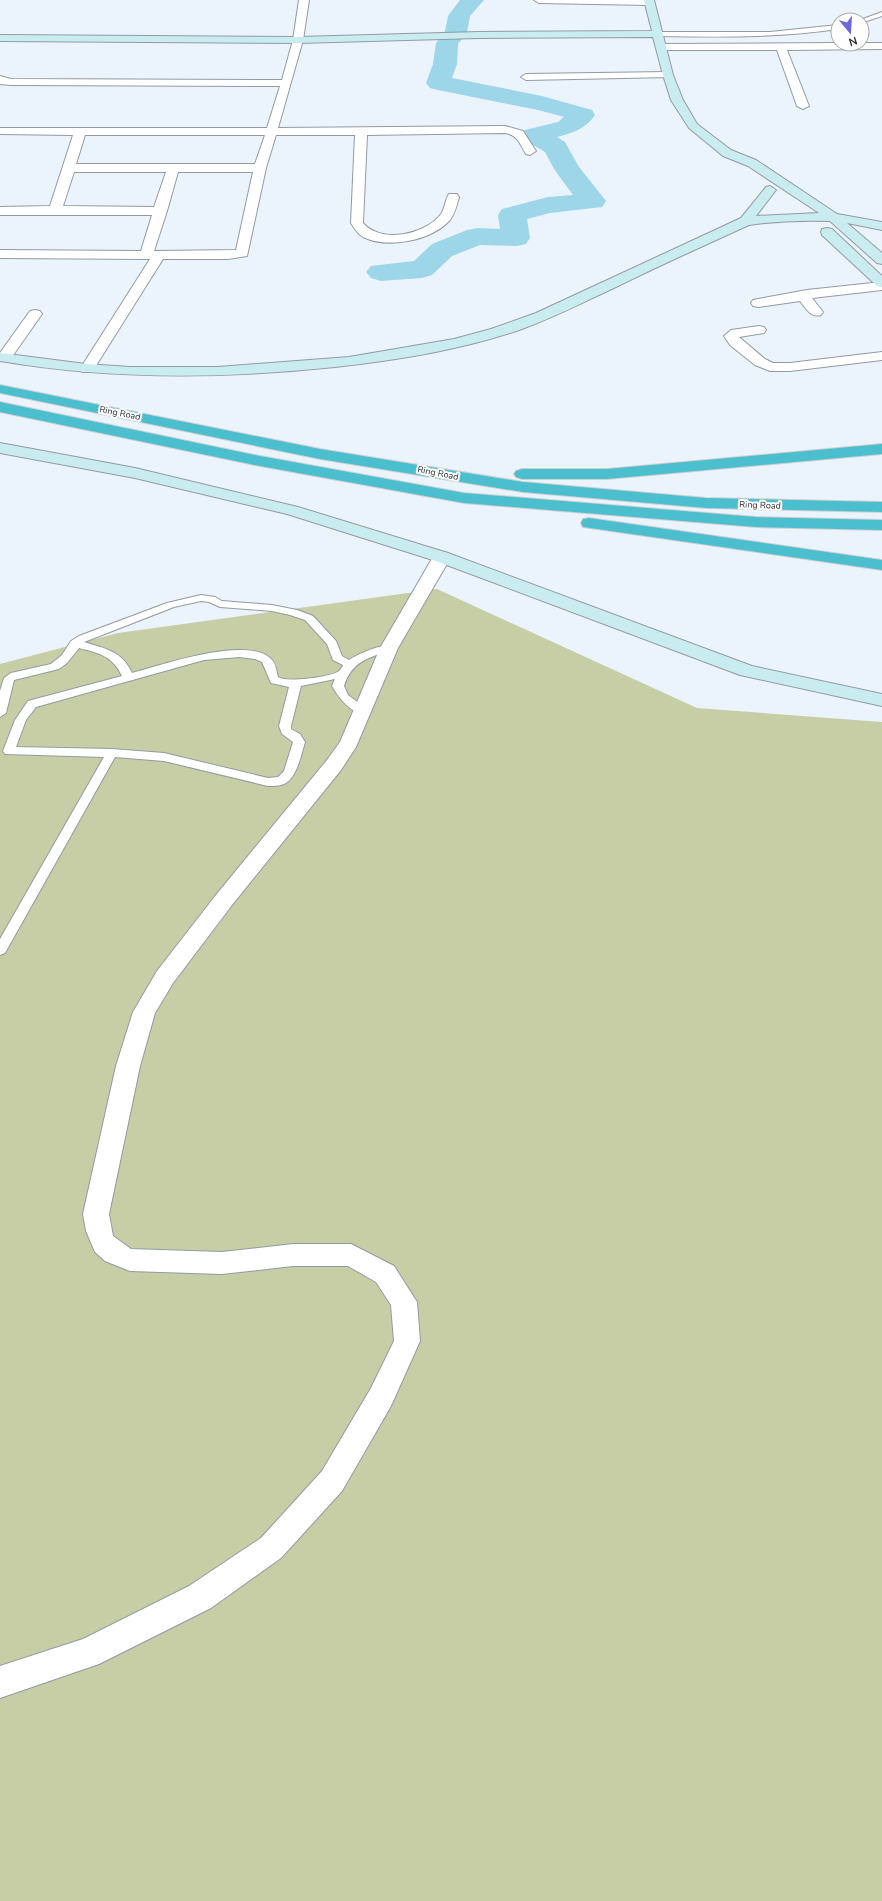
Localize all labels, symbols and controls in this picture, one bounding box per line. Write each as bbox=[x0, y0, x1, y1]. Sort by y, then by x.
north arrow bbox=[830, 12, 870, 52]
text: N bbox=[847, 33, 859, 49]
street label: Ring Road bbox=[98, 403, 142, 423]
street label: Ring Road bbox=[416, 463, 460, 483]
street label: Ring Road bbox=[739, 498, 781, 512]

